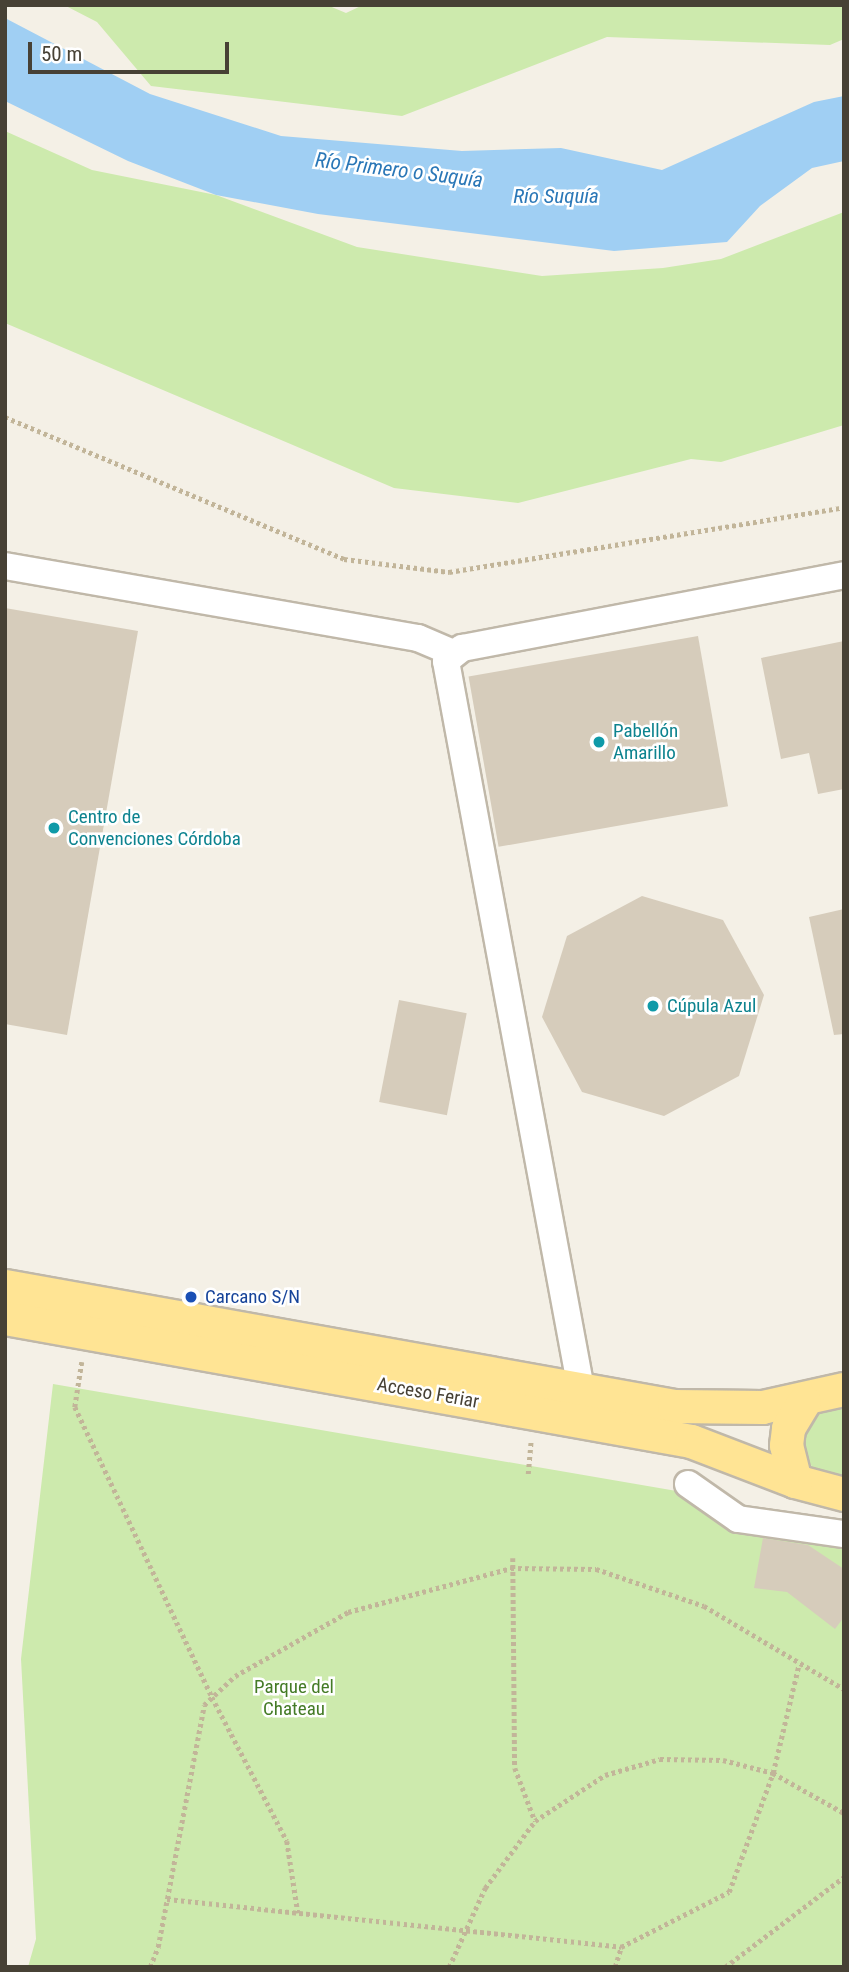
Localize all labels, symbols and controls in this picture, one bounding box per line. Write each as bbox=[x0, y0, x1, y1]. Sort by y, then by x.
scale bar bbox=[32, 28, 233, 72]
text: 50 m bbox=[41, 42, 82, 66]
water label: Río Primero o Suquía bbox=[314, 147, 484, 193]
water label: Río Suquía bbox=[513, 183, 599, 209]
place label: Pabellón Amarillo bbox=[613, 720, 678, 764]
marker: Pabellón Amarillo bbox=[591, 734, 607, 750]
place label: Centro de Convenciones Córdoba bbox=[68, 806, 241, 850]
marker: Centro de Convenciones Córdoba bbox=[46, 820, 62, 836]
place label: Cúpula Azul bbox=[667, 995, 756, 1017]
marker: Cúpula Azul bbox=[645, 998, 661, 1014]
place label: Carcano S/N bbox=[205, 1286, 300, 1308]
marker: Carcano S/N bbox=[183, 1289, 199, 1305]
street label: Acceso Feriar bbox=[375, 1373, 481, 1413]
park label: Parque del Chateau bbox=[254, 1676, 334, 1720]

